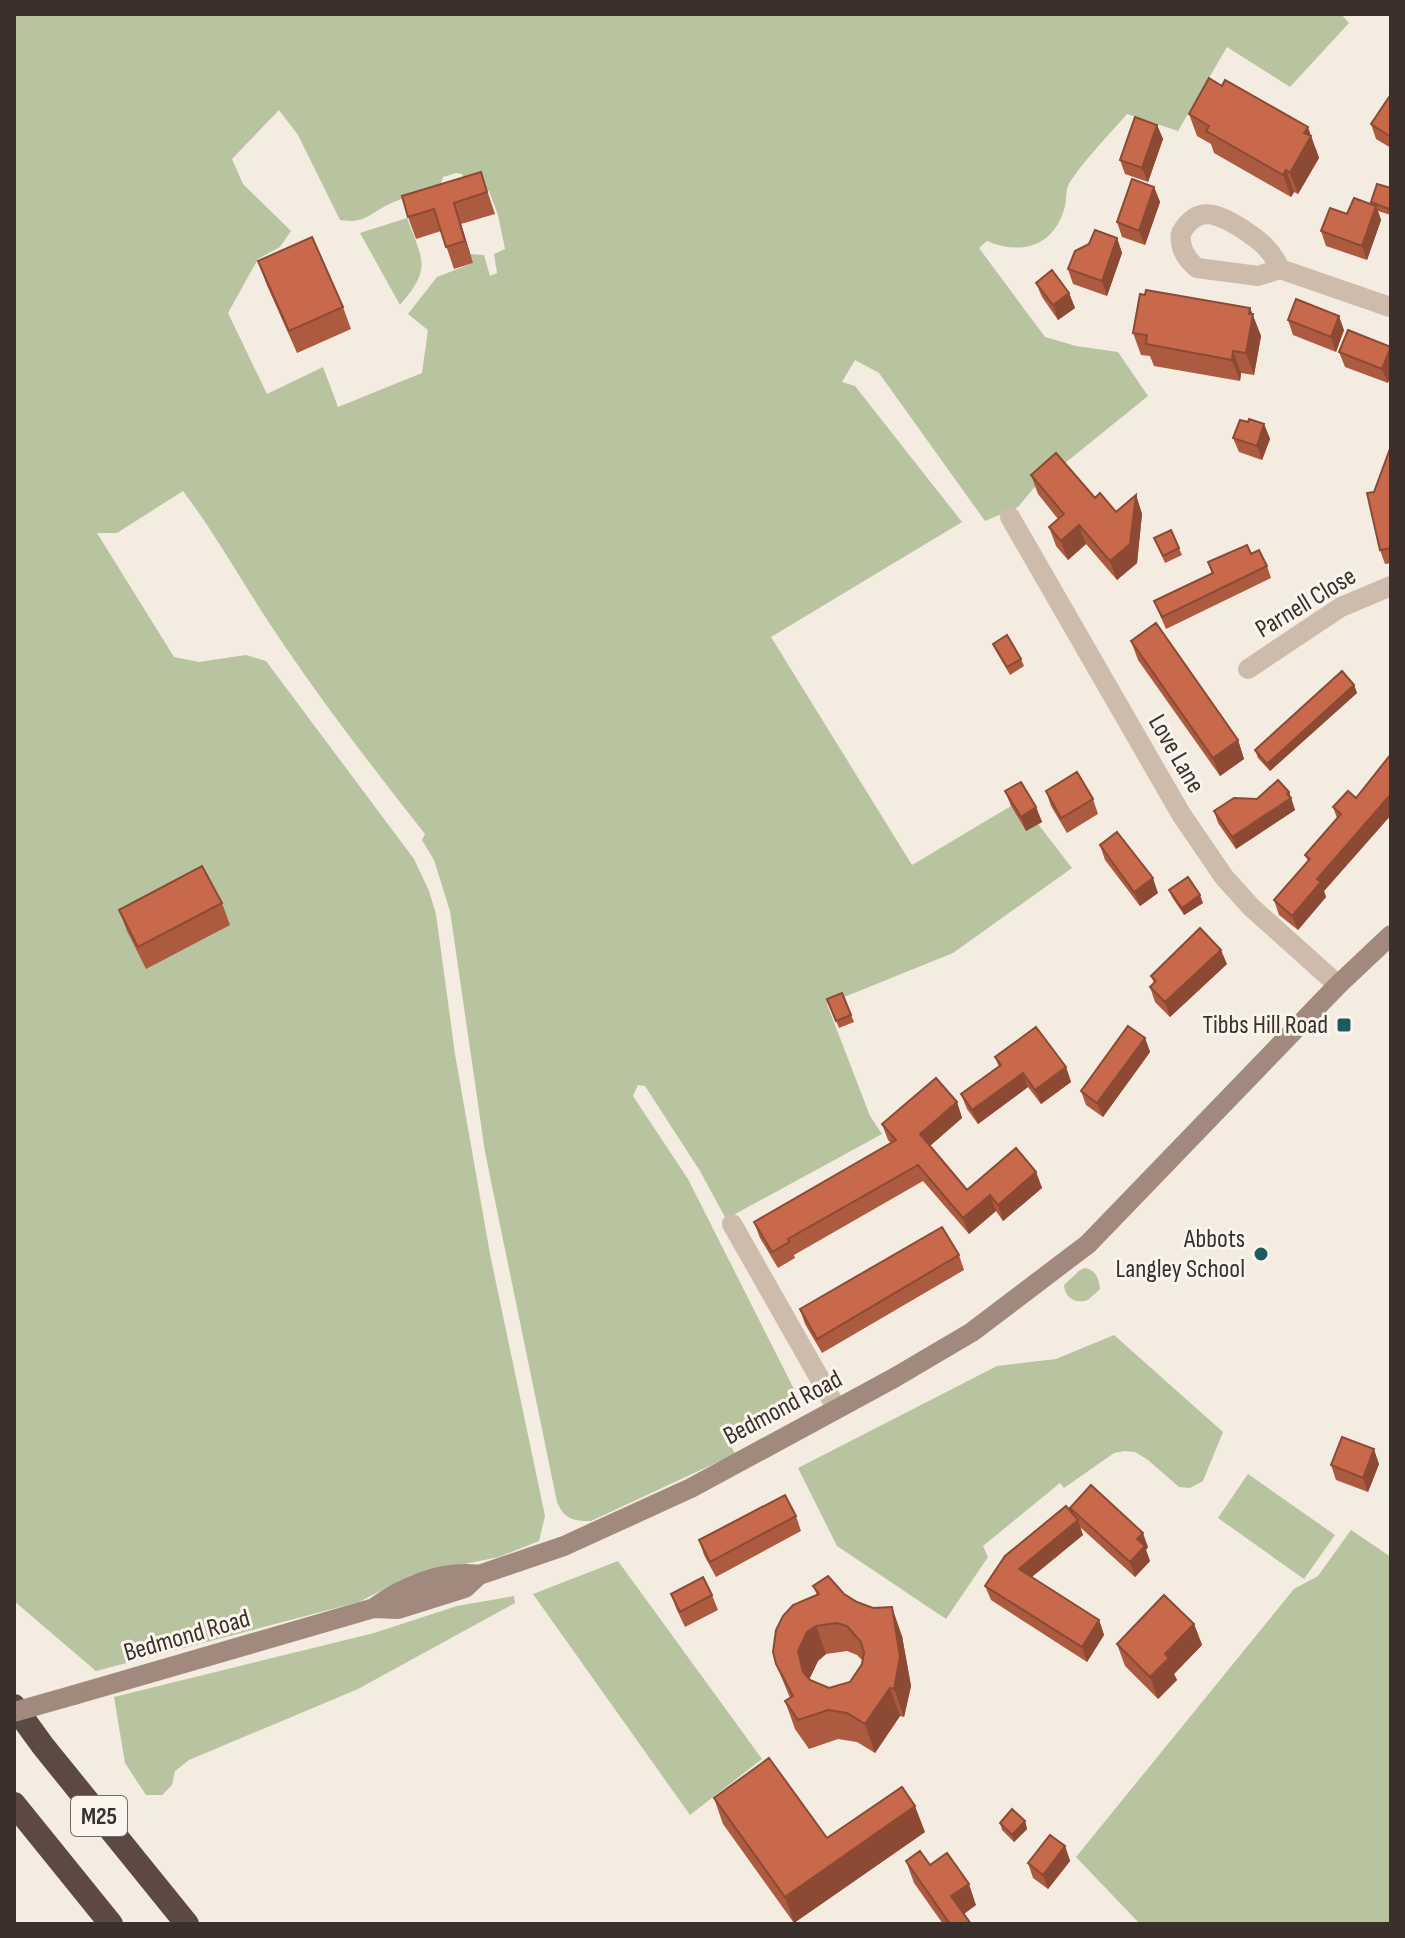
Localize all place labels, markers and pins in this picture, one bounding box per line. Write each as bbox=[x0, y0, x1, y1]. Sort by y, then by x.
place label: Tibbs Hill Road bbox=[1202, 1010, 1328, 1041]
marker: Tibbs Hill Road bbox=[1335, 1016, 1353, 1034]
place label: Abbots Langley School bbox=[1116, 1224, 1245, 1285]
marker: Abbots Langley School bbox=[1252, 1245, 1270, 1263]

